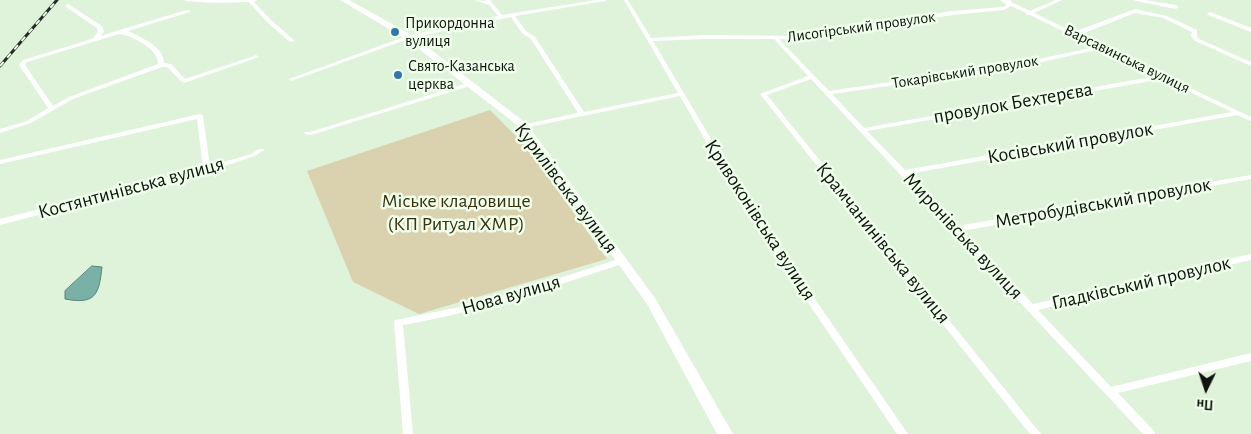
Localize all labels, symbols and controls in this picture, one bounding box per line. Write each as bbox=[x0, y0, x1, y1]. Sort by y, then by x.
street label: Лисогірський провулок bbox=[786, 7, 936, 47]
place label: Прикордонна вулиця bbox=[405, 13, 495, 51]
street label: Варсавинська вулиця bbox=[1061, 20, 1193, 98]
marker: Прикордонна вулиця bbox=[389, 26, 401, 38]
street label: Токарівський провулок bbox=[891, 51, 1039, 93]
place label: Свято-Казанська церква bbox=[408, 56, 515, 94]
marker: Свято-Казанська церква bbox=[392, 69, 404, 81]
street label: провулок Бехтерєва bbox=[931, 77, 1095, 129]
street label: Косівський провулок bbox=[985, 117, 1155, 169]
street label: Курилівська вулиця bbox=[509, 118, 623, 258]
street label: Кривоконівська вулиця bbox=[699, 135, 821, 305]
street label: Костянтинівська вулиця bbox=[35, 152, 227, 224]
street label: Крамчанинівська вулиця bbox=[811, 158, 955, 328]
street label: Миронівська вулиця bbox=[898, 167, 1028, 305]
street label: Метробудівський провулок bbox=[993, 172, 1213, 234]
park label: Міське кладовище (КП Ритуал ХМР) bbox=[381, 189, 531, 236]
street label: Гладківський провулок bbox=[1049, 251, 1233, 315]
street label: Нова вулиця bbox=[459, 269, 563, 321]
north arrow bbox=[1181, 364, 1231, 414]
text: Пн bbox=[1196, 396, 1214, 412]

